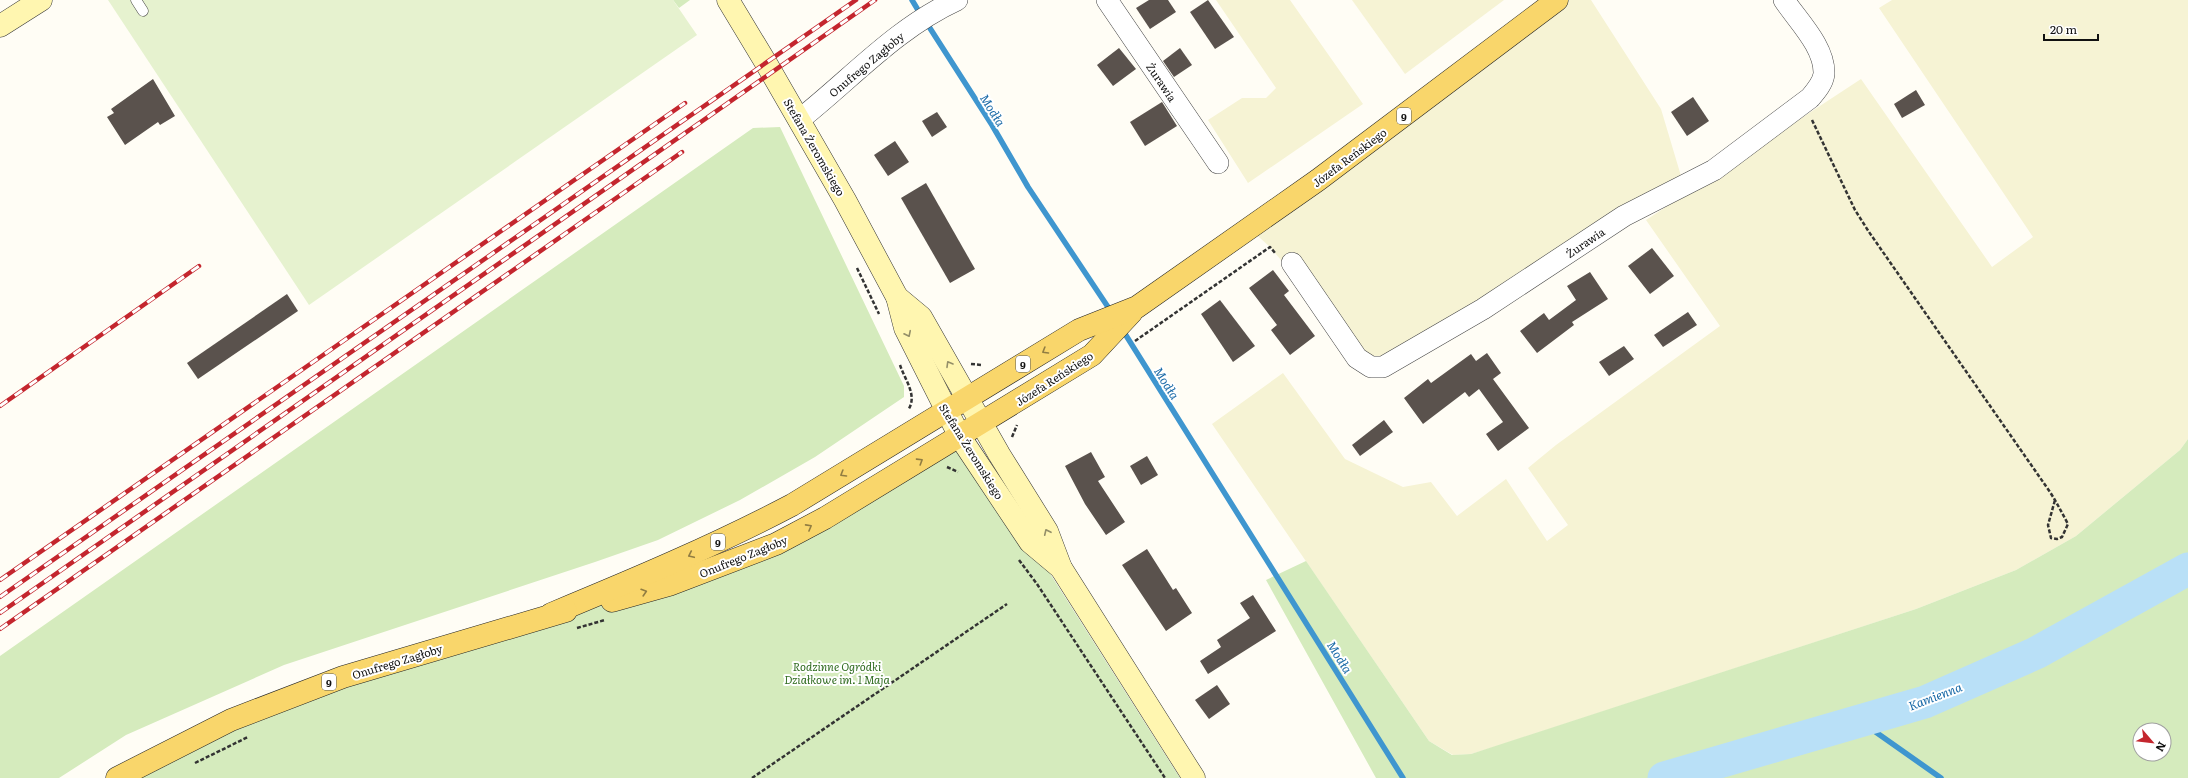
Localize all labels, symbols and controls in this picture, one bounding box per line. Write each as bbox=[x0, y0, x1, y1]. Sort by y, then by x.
scale bar bbox=[2044, 16, 2098, 42]
text: 20 m bbox=[2050, 20, 2077, 38]
street label: Onufrego Zagłoby bbox=[825, 27, 908, 100]
street label: Żurawia bbox=[1143, 59, 1181, 105]
water label: Modła bbox=[976, 90, 1010, 130]
street label: Stefana Żeromskiego bbox=[781, 95, 849, 199]
road number: 9 bbox=[1397, 108, 1411, 124]
street label: Józefa Reńskiego bbox=[1309, 124, 1389, 190]
street label: Żurawia bbox=[1562, 223, 1608, 261]
one-way arrow bbox=[903, 330, 911, 338]
one-way arrow bbox=[1042, 346, 1049, 353]
street label: Józefa Reńskiego bbox=[1012, 347, 1096, 409]
road number: 9 bbox=[1016, 356, 1030, 372]
one-way arrow bbox=[947, 361, 954, 368]
water label: Modła bbox=[1150, 363, 1184, 403]
street label: Stefana Żeromskiego bbox=[936, 400, 1008, 502]
one-way arrow bbox=[916, 458, 923, 465]
one-way arrow bbox=[840, 470, 847, 477]
one-way arrow bbox=[804, 524, 812, 531]
one-way arrow bbox=[1044, 529, 1052, 537]
street label: Onufrego Zagłoby bbox=[697, 531, 790, 581]
road number: 9 bbox=[711, 534, 725, 550]
one-way arrow bbox=[688, 550, 695, 558]
one-way arrow bbox=[640, 588, 647, 597]
water label: Modła bbox=[1323, 637, 1357, 677]
street label: Onufrego Zagłoby bbox=[350, 639, 445, 682]
park label: Rodzinne Ogródki Działkowe im. 1 Maja bbox=[784, 658, 890, 687]
road number: 9 bbox=[322, 674, 336, 690]
water label: Kamienna bbox=[1906, 678, 1964, 714]
north arrow bbox=[2132, 722, 2172, 762]
text: N bbox=[2152, 739, 2171, 755]

